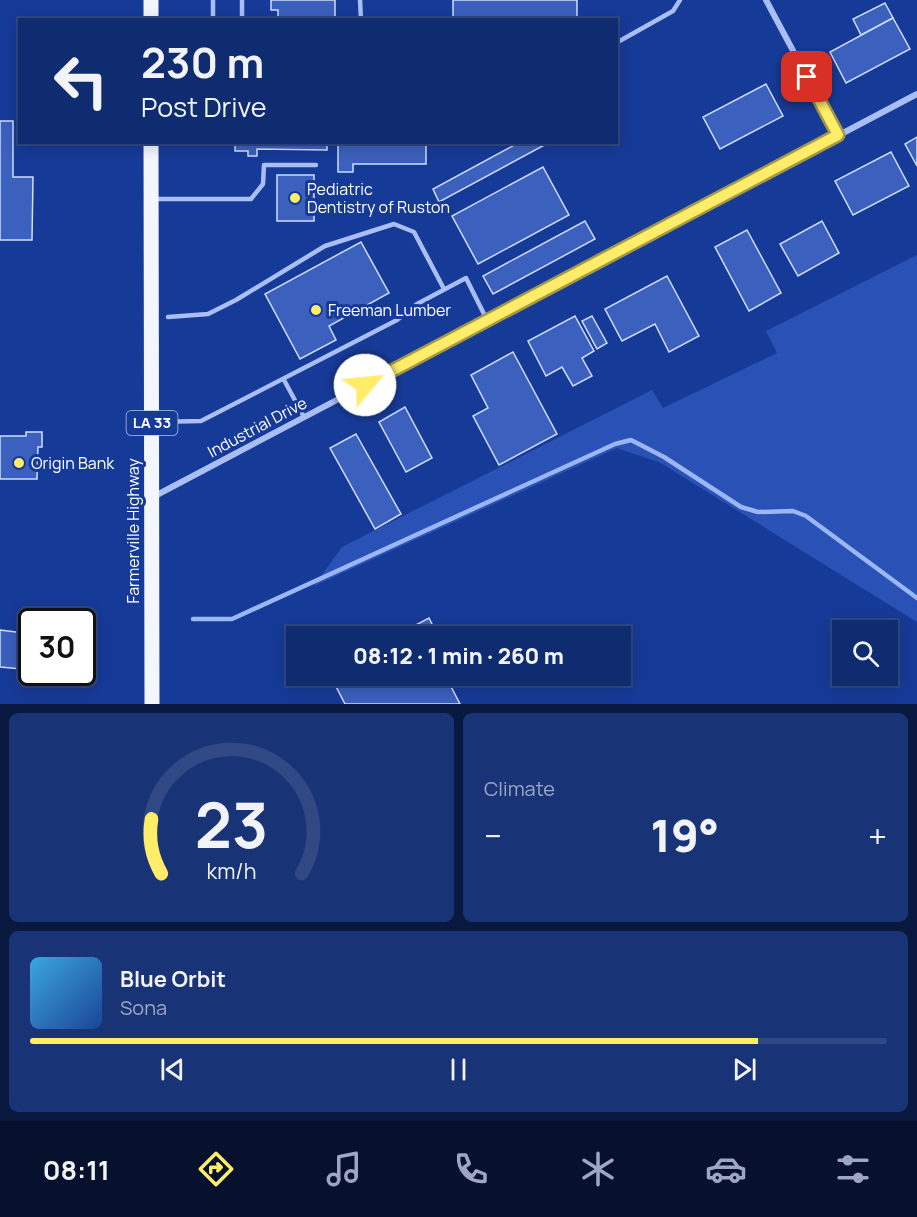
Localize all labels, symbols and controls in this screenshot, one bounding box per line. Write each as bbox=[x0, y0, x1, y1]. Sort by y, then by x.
text: 230 m bbox=[141, 33, 264, 91]
icon: left bbox=[42, 42, 120, 120]
pin bbox=[781, 51, 832, 102]
icon: arrive bbox=[790, 60, 823, 93]
text: Post Drive bbox=[141, 88, 267, 125]
place label: Pediatric Dentistry of Ruston bbox=[307, 178, 450, 218]
marker: Pediatric Dentistry of Ruston bbox=[288, 191, 302, 205]
place label: Freeman Lumber bbox=[328, 299, 451, 321]
marker: Freeman Lumber bbox=[309, 303, 323, 317]
position arrow bbox=[333, 353, 397, 417]
street label: Industrial Drive bbox=[203, 392, 311, 462]
road number: LA 33 bbox=[126, 411, 178, 435]
place label: Origin Bank bbox=[31, 452, 115, 474]
marker: Origin Bank bbox=[12, 456, 26, 470]
street label: Farmerville Highway bbox=[122, 458, 144, 604]
speed limit sign: 30 bbox=[18, 608, 96, 686]
map controls bbox=[832, 620, 898, 686]
button: search bbox=[832, 620, 898, 686]
text: 08:12 · 1 min · 260 m bbox=[353, 641, 564, 671]
text: Climate bbox=[484, 775, 555, 802]
text: 23 bbox=[195, 781, 268, 867]
text: 19° bbox=[651, 804, 719, 866]
text: − bbox=[484, 813, 502, 858]
text: + bbox=[868, 813, 887, 858]
text: km/h bbox=[207, 857, 256, 886]
text: Blue Orbit bbox=[120, 964, 226, 994]
text: Sona bbox=[120, 994, 167, 1021]
icon: previous bbox=[156, 1053, 189, 1086]
icon: pause bbox=[442, 1053, 475, 1086]
icon: next bbox=[728, 1053, 761, 1086]
icon: directions bbox=[195, 1148, 237, 1190]
icon: music bbox=[323, 1148, 365, 1190]
icon: phone bbox=[450, 1148, 492, 1190]
icon: climate bbox=[577, 1148, 619, 1190]
icon: car bbox=[705, 1148, 747, 1190]
icon: filters bbox=[832, 1148, 874, 1190]
text: 08:11 bbox=[43, 1151, 110, 1188]

